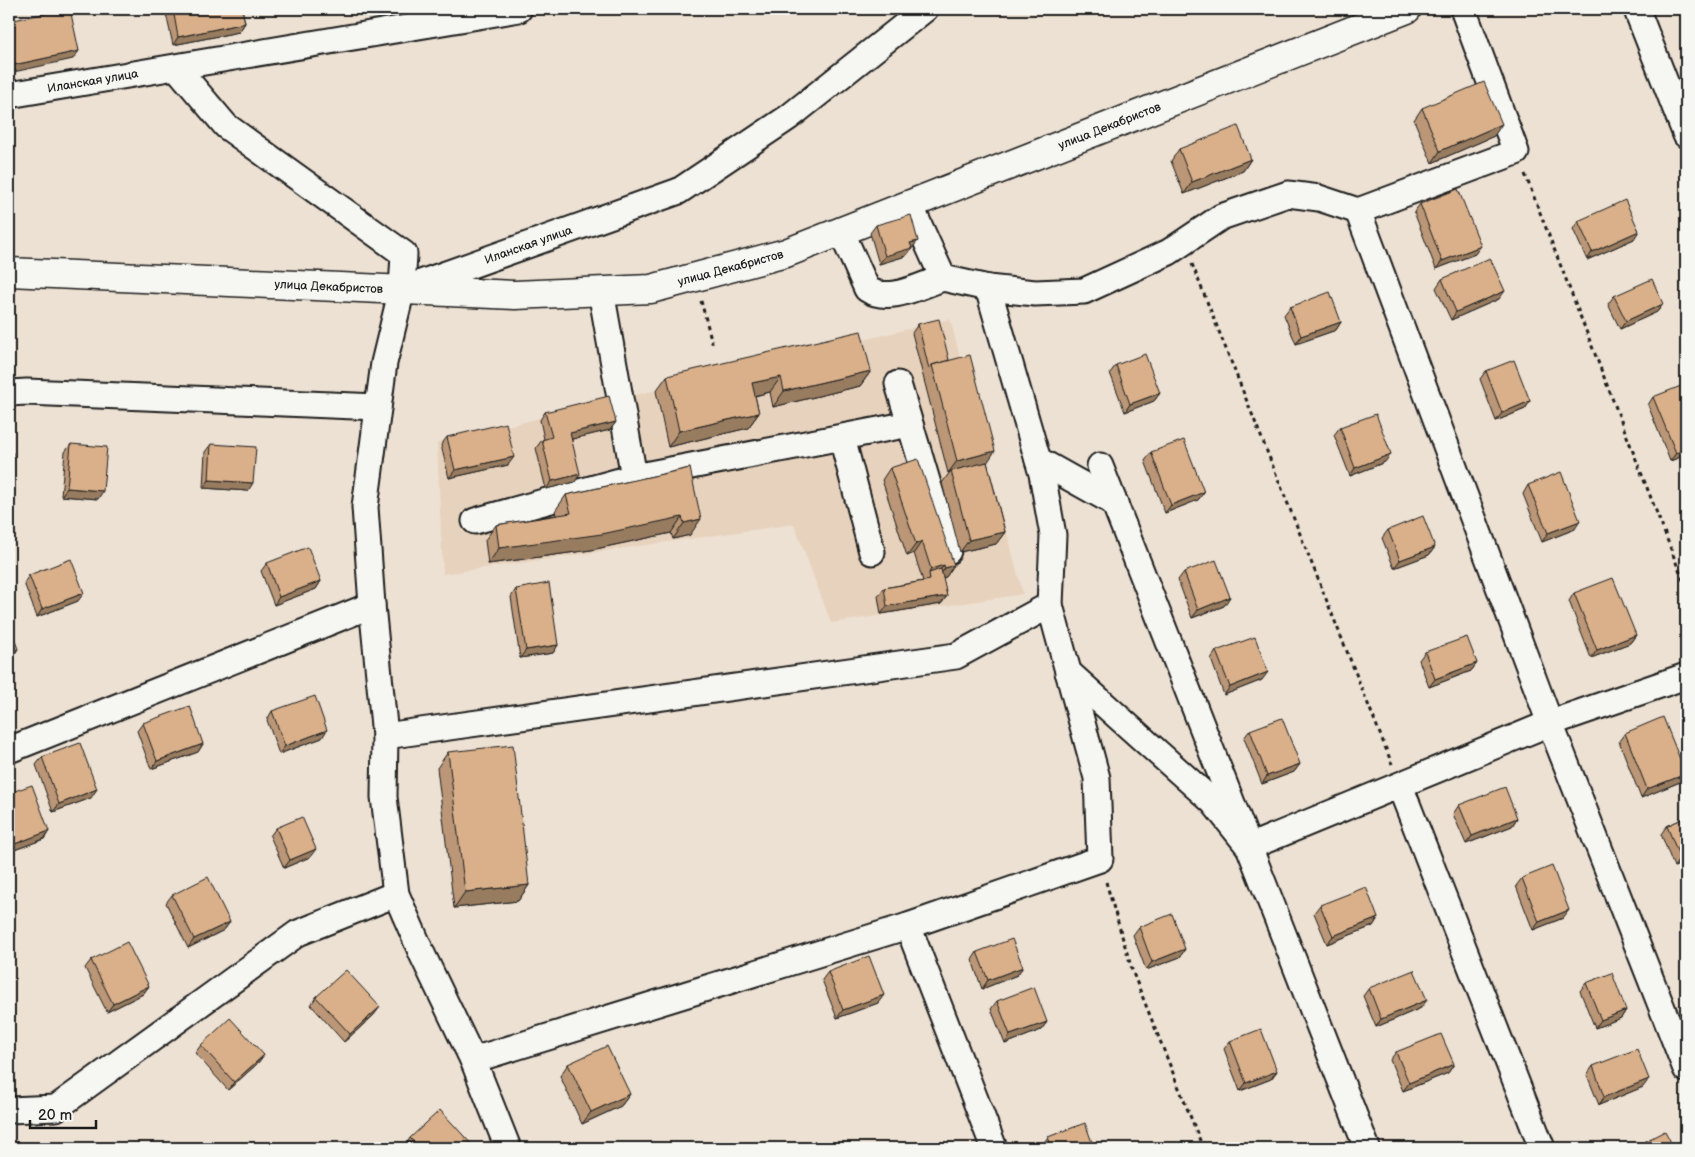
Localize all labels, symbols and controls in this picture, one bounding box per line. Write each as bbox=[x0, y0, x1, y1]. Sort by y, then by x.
street label: Иланская улица bbox=[46, 66, 139, 96]
street label: улица Декабристов bbox=[1056, 99, 1164, 153]
street label: Иланская улица bbox=[483, 223, 574, 268]
street label: улица Декабристов bbox=[676, 247, 786, 290]
street label: улица Декабристов bbox=[274, 277, 384, 297]
scale bar bbox=[30, 1097, 96, 1129]
text: 20 m bbox=[38, 1106, 72, 1125]

